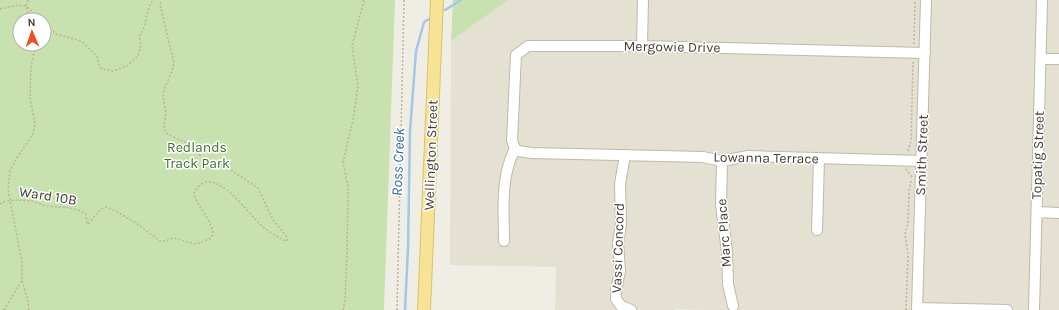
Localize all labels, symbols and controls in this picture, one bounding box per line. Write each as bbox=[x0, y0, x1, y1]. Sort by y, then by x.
north arrow bbox=[12, 12, 52, 52]
text: N bbox=[27, 16, 36, 29]
street label: Mergowie Drive bbox=[623, 38, 721, 56]
street label: Wellington Street bbox=[421, 99, 441, 211]
street label: Topatig Street bbox=[1028, 110, 1048, 200]
street label: Smith Street bbox=[912, 114, 932, 196]
water label: Ross Creek bbox=[388, 127, 408, 196]
park label: Redlands Track Park bbox=[164, 139, 230, 172]
street label: Lowanna Terrace bbox=[713, 149, 819, 167]
street label: Ward 10B bbox=[18, 183, 78, 209]
street label: Marc Place bbox=[713, 198, 735, 268]
street label: Vassi Concord bbox=[608, 203, 628, 293]

